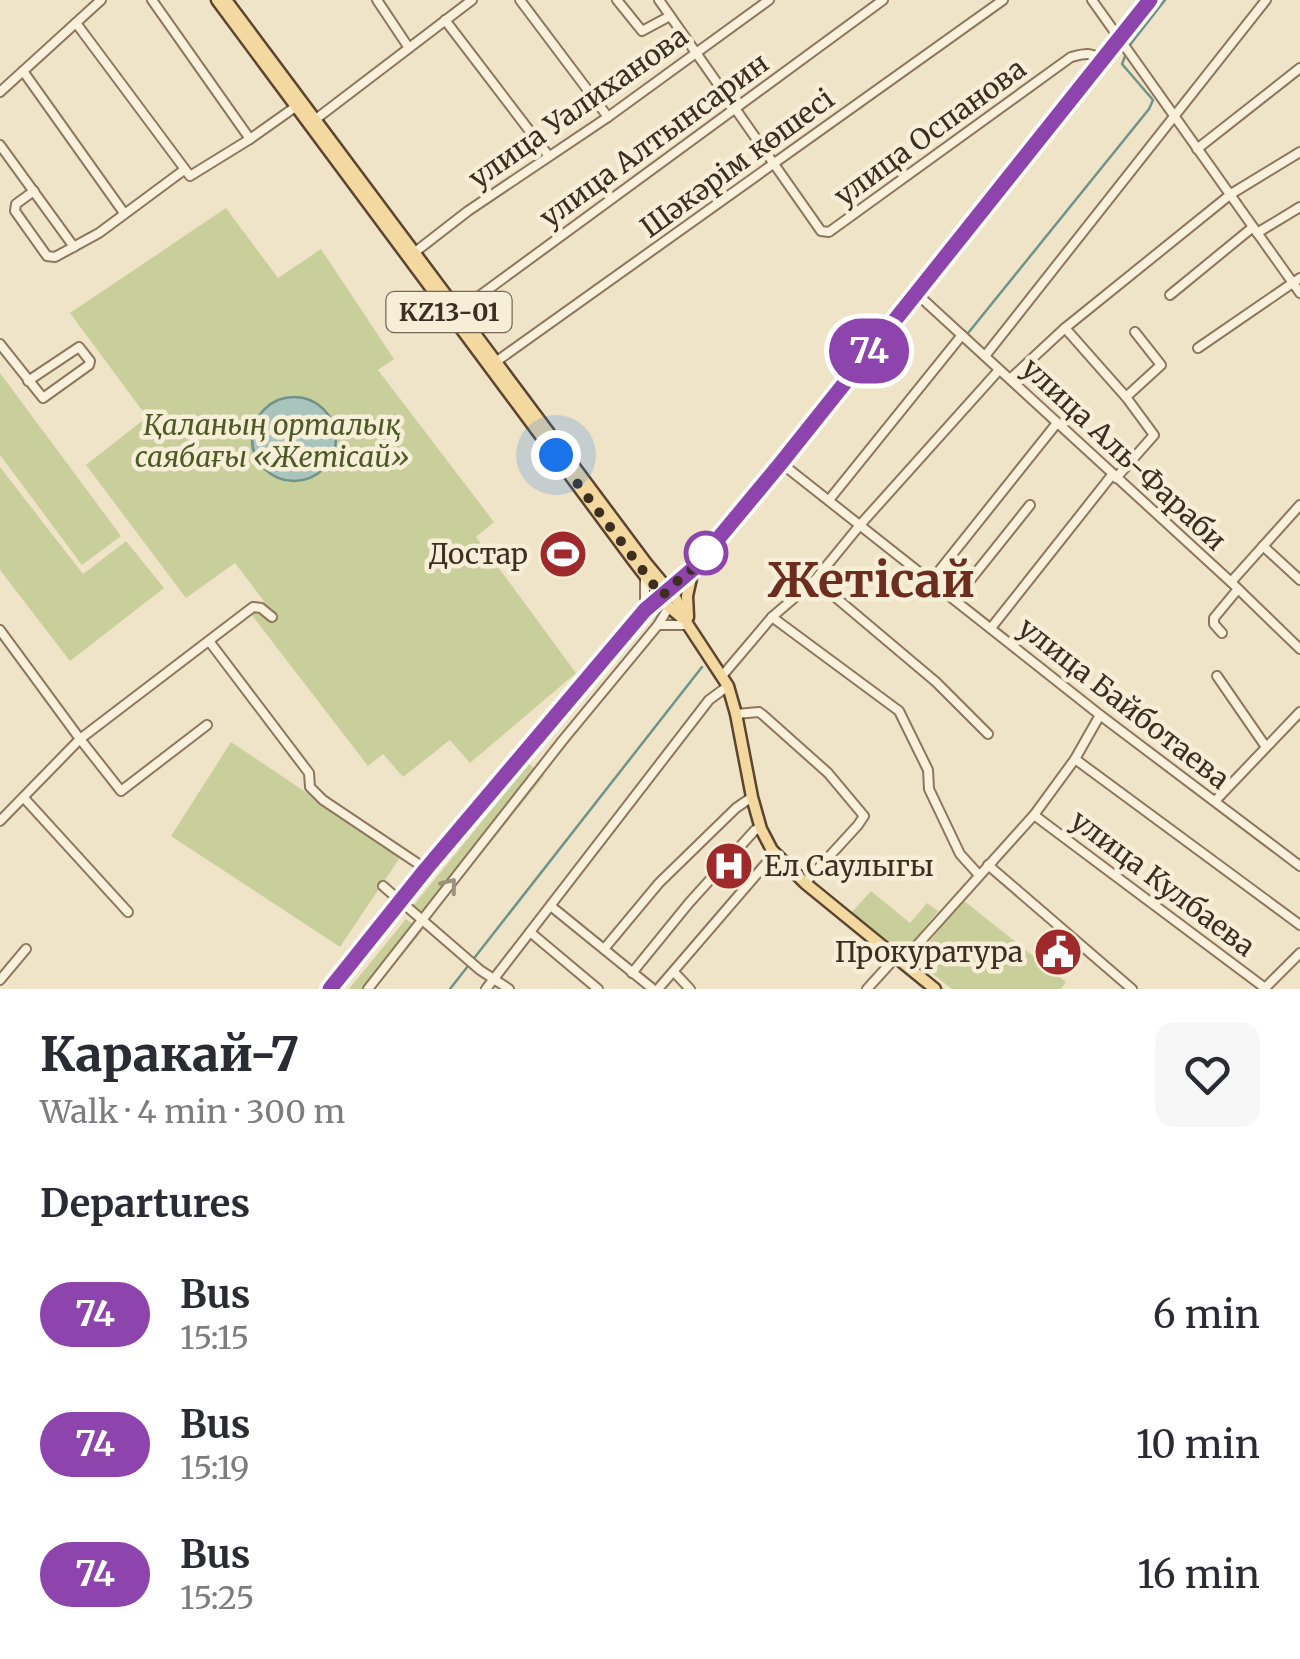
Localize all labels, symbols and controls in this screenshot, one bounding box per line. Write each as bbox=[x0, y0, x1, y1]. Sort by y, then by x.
street label: улица Уалиханова bbox=[461, 18, 695, 196]
street label: улица Алтынсарин bbox=[533, 45, 775, 235]
street label: улица Оспанова bbox=[827, 50, 1033, 214]
street label: Шәкәрім көшесі bbox=[633, 81, 841, 245]
road number: KZ13-01 bbox=[386, 292, 512, 332]
line badge: 74 bbox=[824, 318, 914, 384]
text: 74 bbox=[849, 329, 889, 373]
street label: улица Аль-Фараби bbox=[1014, 350, 1234, 558]
park label: Қаланың орталық саябағы «Жетісай» bbox=[135, 407, 409, 475]
your location bbox=[531, 430, 581, 480]
sports icon: Достар bbox=[537, 528, 589, 580]
unlabelled marker bbox=[685, 532, 727, 574]
place label: Достар bbox=[429, 536, 528, 572]
district label: Жетісай bbox=[767, 550, 975, 610]
street label: улица Байботаева bbox=[1011, 609, 1237, 797]
street label: улица Кулбаева bbox=[1064, 802, 1262, 964]
hospital icon: Ел Саулыгы bbox=[703, 840, 755, 892]
place label: Ел Саулыгы bbox=[764, 848, 934, 884]
one-way arrow bbox=[439, 879, 456, 897]
public building icon: Прокуратура bbox=[1032, 926, 1084, 978]
place label: Прокуратура bbox=[835, 934, 1023, 970]
button: heart bbox=[1155, 1022, 1260, 1127]
text: Каракай-7 bbox=[40, 1024, 299, 1084]
text: Walk · 4 min · 300 m bbox=[40, 1092, 345, 1132]
text: Departures bbox=[40, 1180, 250, 1227]
text: Bus bbox=[180, 1271, 250, 1318]
text: 6 min bbox=[1153, 1291, 1260, 1338]
text: 74 bbox=[75, 1292, 115, 1336]
text: 15:15 bbox=[180, 1318, 249, 1358]
text: Bus bbox=[180, 1401, 250, 1448]
text: 10 min bbox=[1136, 1421, 1260, 1468]
text: 74 bbox=[75, 1422, 115, 1466]
text: 15:19 bbox=[180, 1448, 249, 1488]
text: Bus bbox=[180, 1531, 250, 1578]
text: 16 min bbox=[1137, 1551, 1260, 1598]
text: 74 bbox=[75, 1552, 115, 1596]
text: 15:25 bbox=[180, 1578, 254, 1618]

